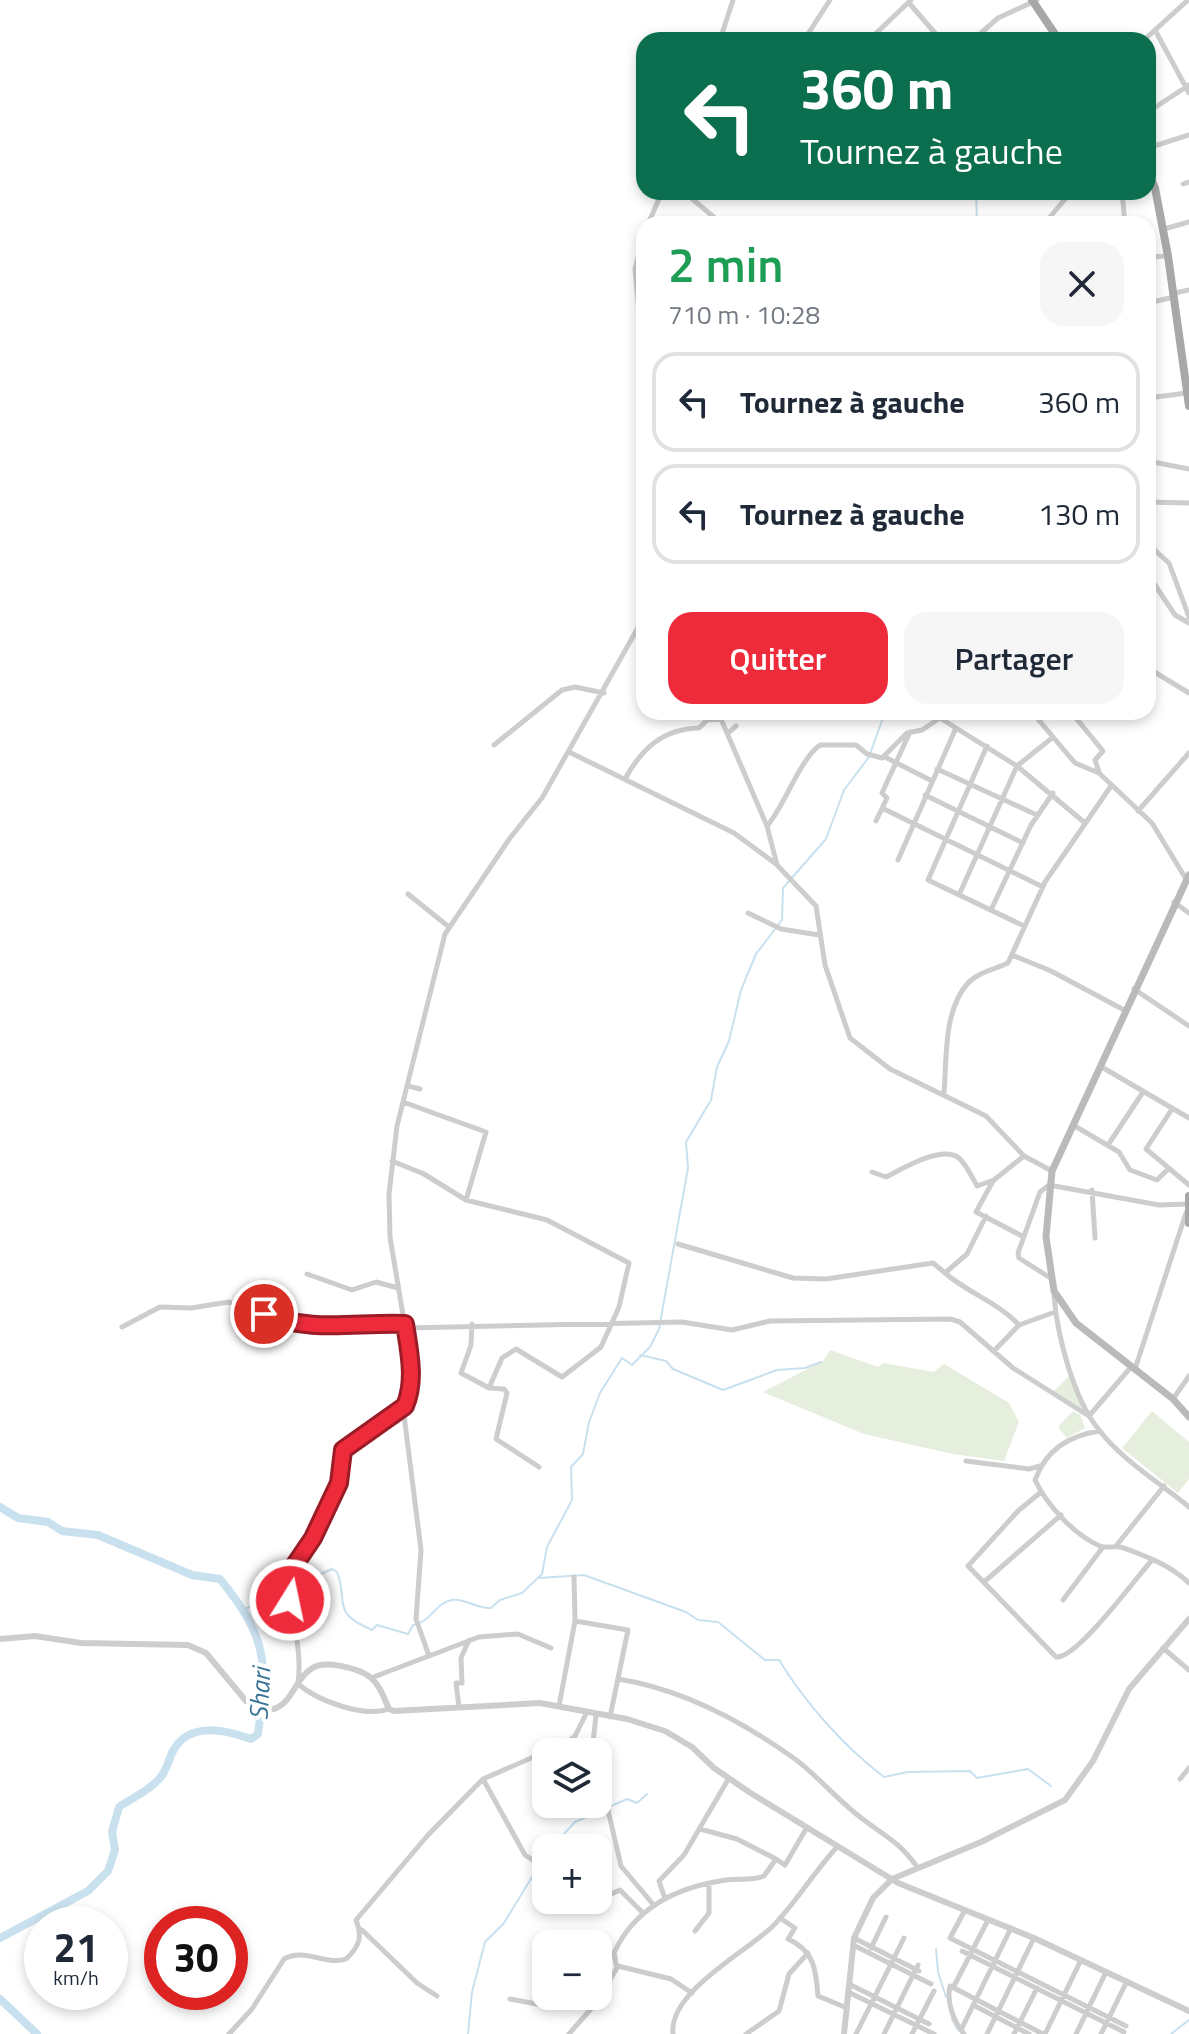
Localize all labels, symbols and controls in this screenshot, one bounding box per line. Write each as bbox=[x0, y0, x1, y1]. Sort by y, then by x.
text: 360 m bbox=[800, 46, 953, 131]
icon: left bbox=[668, 64, 772, 168]
text: Tournez à gauche bbox=[800, 123, 1063, 178]
text: 2 min bbox=[668, 228, 783, 301]
button: close bbox=[1040, 242, 1124, 326]
text: 710 m · 10:28 bbox=[668, 295, 820, 334]
text: Tournez à gauche bbox=[740, 379, 965, 425]
text: 360 m bbox=[1038, 379, 1120, 425]
icon: left bbox=[672, 380, 716, 424]
text: Tournez à gauche bbox=[740, 491, 965, 537]
text: 130 m bbox=[1038, 491, 1120, 537]
icon: left bbox=[672, 492, 716, 536]
button: Quitter bbox=[668, 612, 888, 704]
button: Partager bbox=[904, 612, 1124, 704]
pin bbox=[230, 1280, 298, 1348]
icon: arrive bbox=[242, 1292, 286, 1336]
position arrow bbox=[248, 1558, 332, 1642]
water label: Shari bbox=[239, 1664, 280, 1721]
map controls bbox=[532, 1738, 612, 2010]
button: layers bbox=[532, 1738, 612, 1818]
button: + bbox=[532, 1834, 612, 1914]
speed limit sign: 30 bbox=[144, 1906, 248, 2010]
text: 21 bbox=[54, 1917, 98, 1978]
button: − bbox=[532, 1930, 612, 2010]
text: km/h bbox=[53, 1962, 99, 1993]

